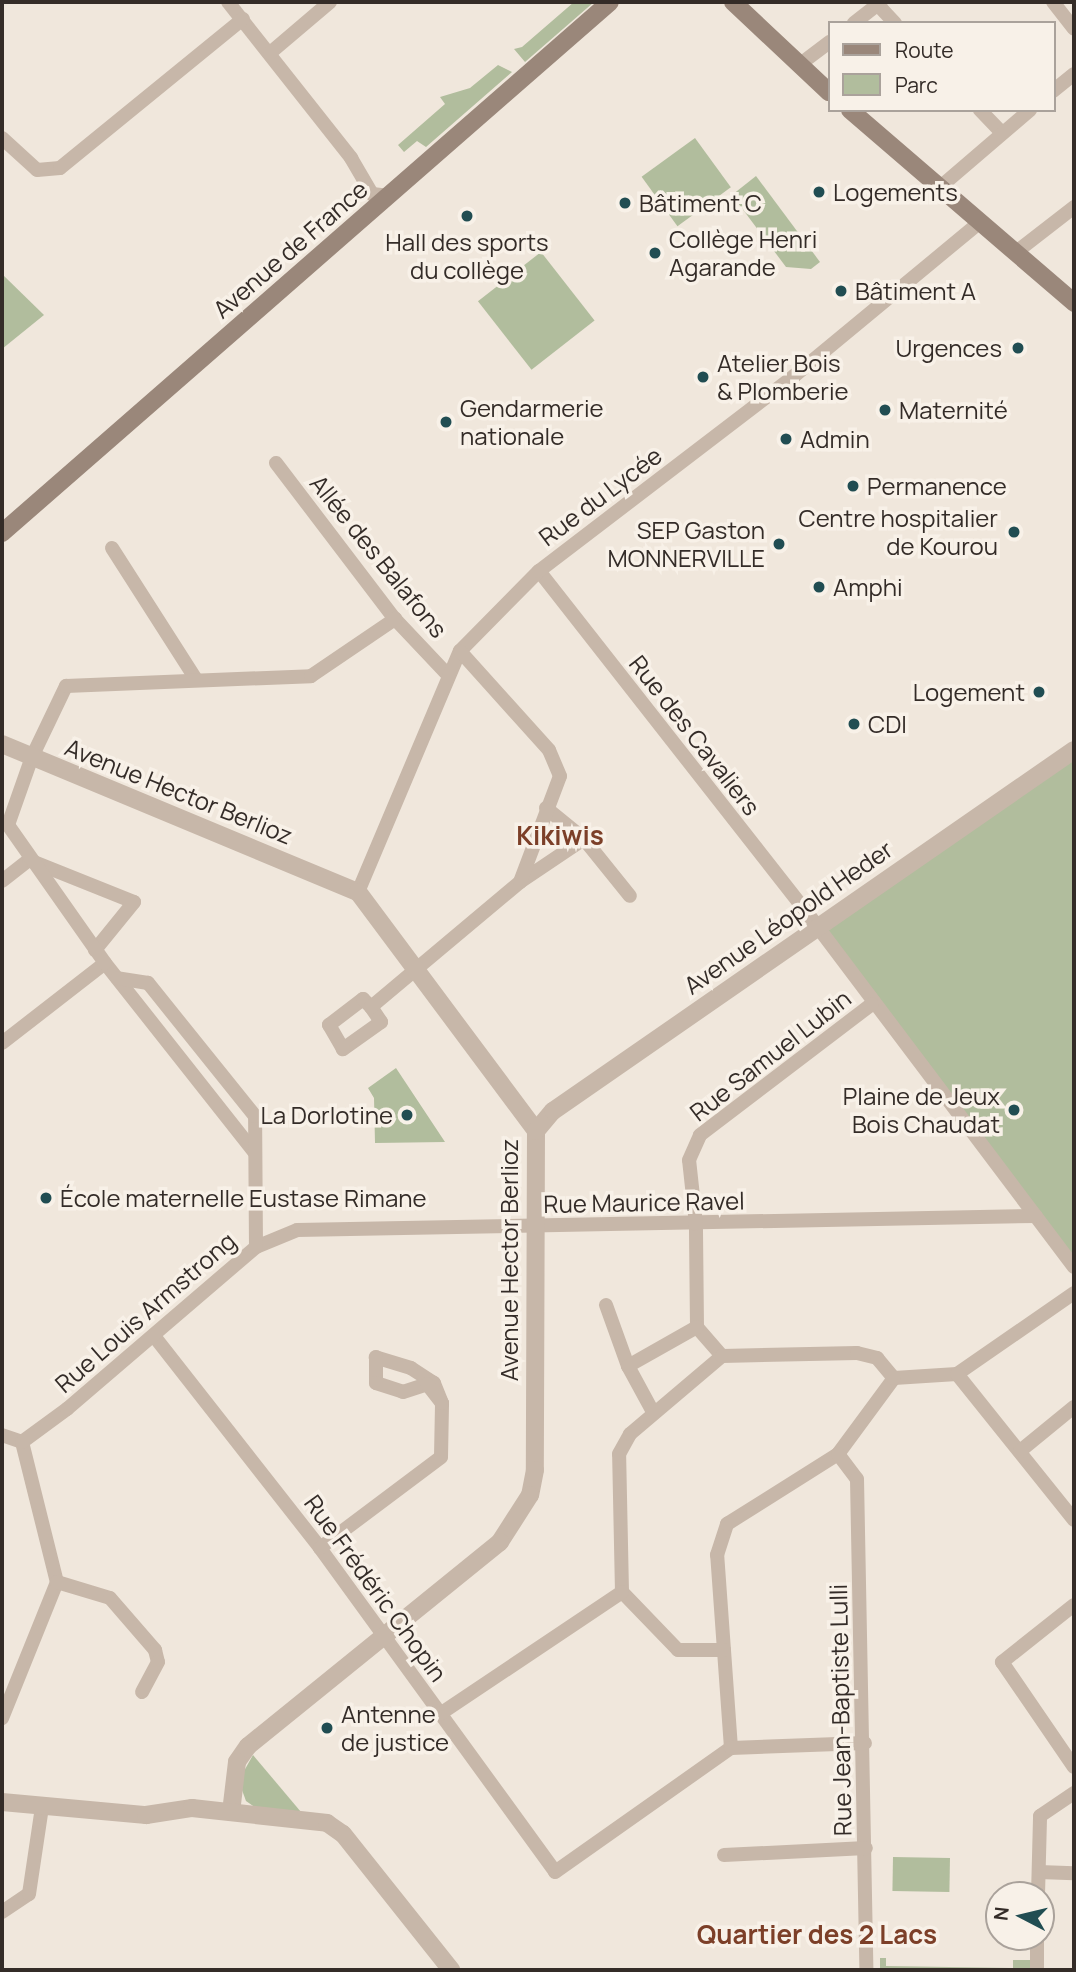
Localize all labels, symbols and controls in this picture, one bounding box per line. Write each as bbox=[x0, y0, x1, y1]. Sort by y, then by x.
legend bbox=[828, 21, 1055, 112]
text: Route bbox=[895, 36, 953, 64]
text: Parc bbox=[895, 71, 938, 99]
street label: Avenue de France bbox=[207, 174, 373, 324]
place label: Logements bbox=[833, 178, 958, 206]
marker: Logements bbox=[811, 184, 827, 200]
place label: Bâtiment C bbox=[639, 189, 762, 217]
marker: Bâtiment C bbox=[617, 195, 633, 211]
marker: Hall des sports du collège bbox=[459, 208, 475, 224]
place label: Collège Henri Agarande bbox=[669, 225, 817, 281]
place label: Hall des sports du collège bbox=[385, 228, 549, 284]
marker: Collège Henri Agarande bbox=[647, 245, 663, 261]
place label: Bâtiment A bbox=[855, 277, 976, 305]
marker: Bâtiment A bbox=[833, 283, 849, 299]
place label: Urgences bbox=[895, 334, 1002, 362]
marker: Urgences bbox=[1008, 338, 1028, 358]
place label: Atelier Bois & Plomberie bbox=[717, 349, 849, 405]
marker: Atelier Bois & Plomberie bbox=[695, 369, 711, 385]
place label: Gendarmerie nationale bbox=[460, 394, 604, 450]
place label: Maternité bbox=[899, 396, 1008, 424]
marker: Maternité bbox=[877, 402, 893, 418]
marker: Gendarmerie nationale bbox=[438, 414, 454, 430]
place label: Admin bbox=[800, 425, 870, 453]
marker: Admin bbox=[778, 431, 794, 447]
street label: Rue du Lycée bbox=[533, 441, 667, 551]
street label: Allée des Balafons bbox=[305, 469, 453, 643]
place label: Permanence bbox=[867, 472, 1007, 500]
marker: Permanence bbox=[845, 478, 861, 494]
place label: Centre hospitalier de Kourou bbox=[798, 504, 998, 560]
place label: SEP Gaston MONNERVILLE bbox=[608, 516, 765, 572]
marker: Centre hospitalier de Kourou bbox=[1004, 522, 1024, 542]
marker: SEP Gaston MONNERVILLE bbox=[771, 536, 787, 552]
place label: Amphi bbox=[833, 573, 903, 601]
marker: Amphi bbox=[811, 579, 827, 595]
street label: Rue des Cavaliers bbox=[624, 649, 766, 821]
place label: Logement bbox=[913, 678, 1025, 706]
marker: Logement bbox=[1031, 684, 1047, 700]
place label: CDI bbox=[868, 710, 907, 738]
marker: CDI bbox=[846, 716, 862, 732]
street label: Avenue Hector Berlioz bbox=[61, 732, 297, 850]
district label: Kikiwis bbox=[516, 820, 604, 852]
street label: Avenue Léopold Heder bbox=[678, 834, 898, 1000]
street label: Rue Samuel Lubin bbox=[684, 983, 856, 1127]
place label: Plaine de Jeux Bois Chaudat bbox=[843, 1082, 1000, 1138]
place label: La Dorlotine bbox=[260, 1101, 393, 1129]
marker: Plaine de Jeux Bois Chaudat bbox=[1006, 1102, 1022, 1118]
marker: La Dorlotine bbox=[399, 1107, 415, 1123]
street label: Avenue Hector Berlioz bbox=[495, 1139, 523, 1381]
place label: École maternelle Eustase Rimane bbox=[60, 1184, 426, 1212]
street label: Rue Maurice Ravel bbox=[543, 1186, 745, 1218]
marker: École maternelle Eustase Rimane bbox=[38, 1190, 54, 1206]
street label: Rue Louis Armstrong bbox=[49, 1226, 241, 1398]
street label: Rue Frédéric Chopin bbox=[299, 1489, 453, 1687]
street label: Rue Jean-Baptiste Lulli bbox=[823, 1584, 857, 1836]
place label: Antenne de justice bbox=[341, 1700, 449, 1756]
marker: Antenne de justice bbox=[319, 1720, 335, 1736]
north arrow bbox=[985, 1881, 1055, 1951]
text: N bbox=[987, 1905, 1015, 1922]
district label: Quartier des 2 Lacs bbox=[697, 1919, 937, 1951]

